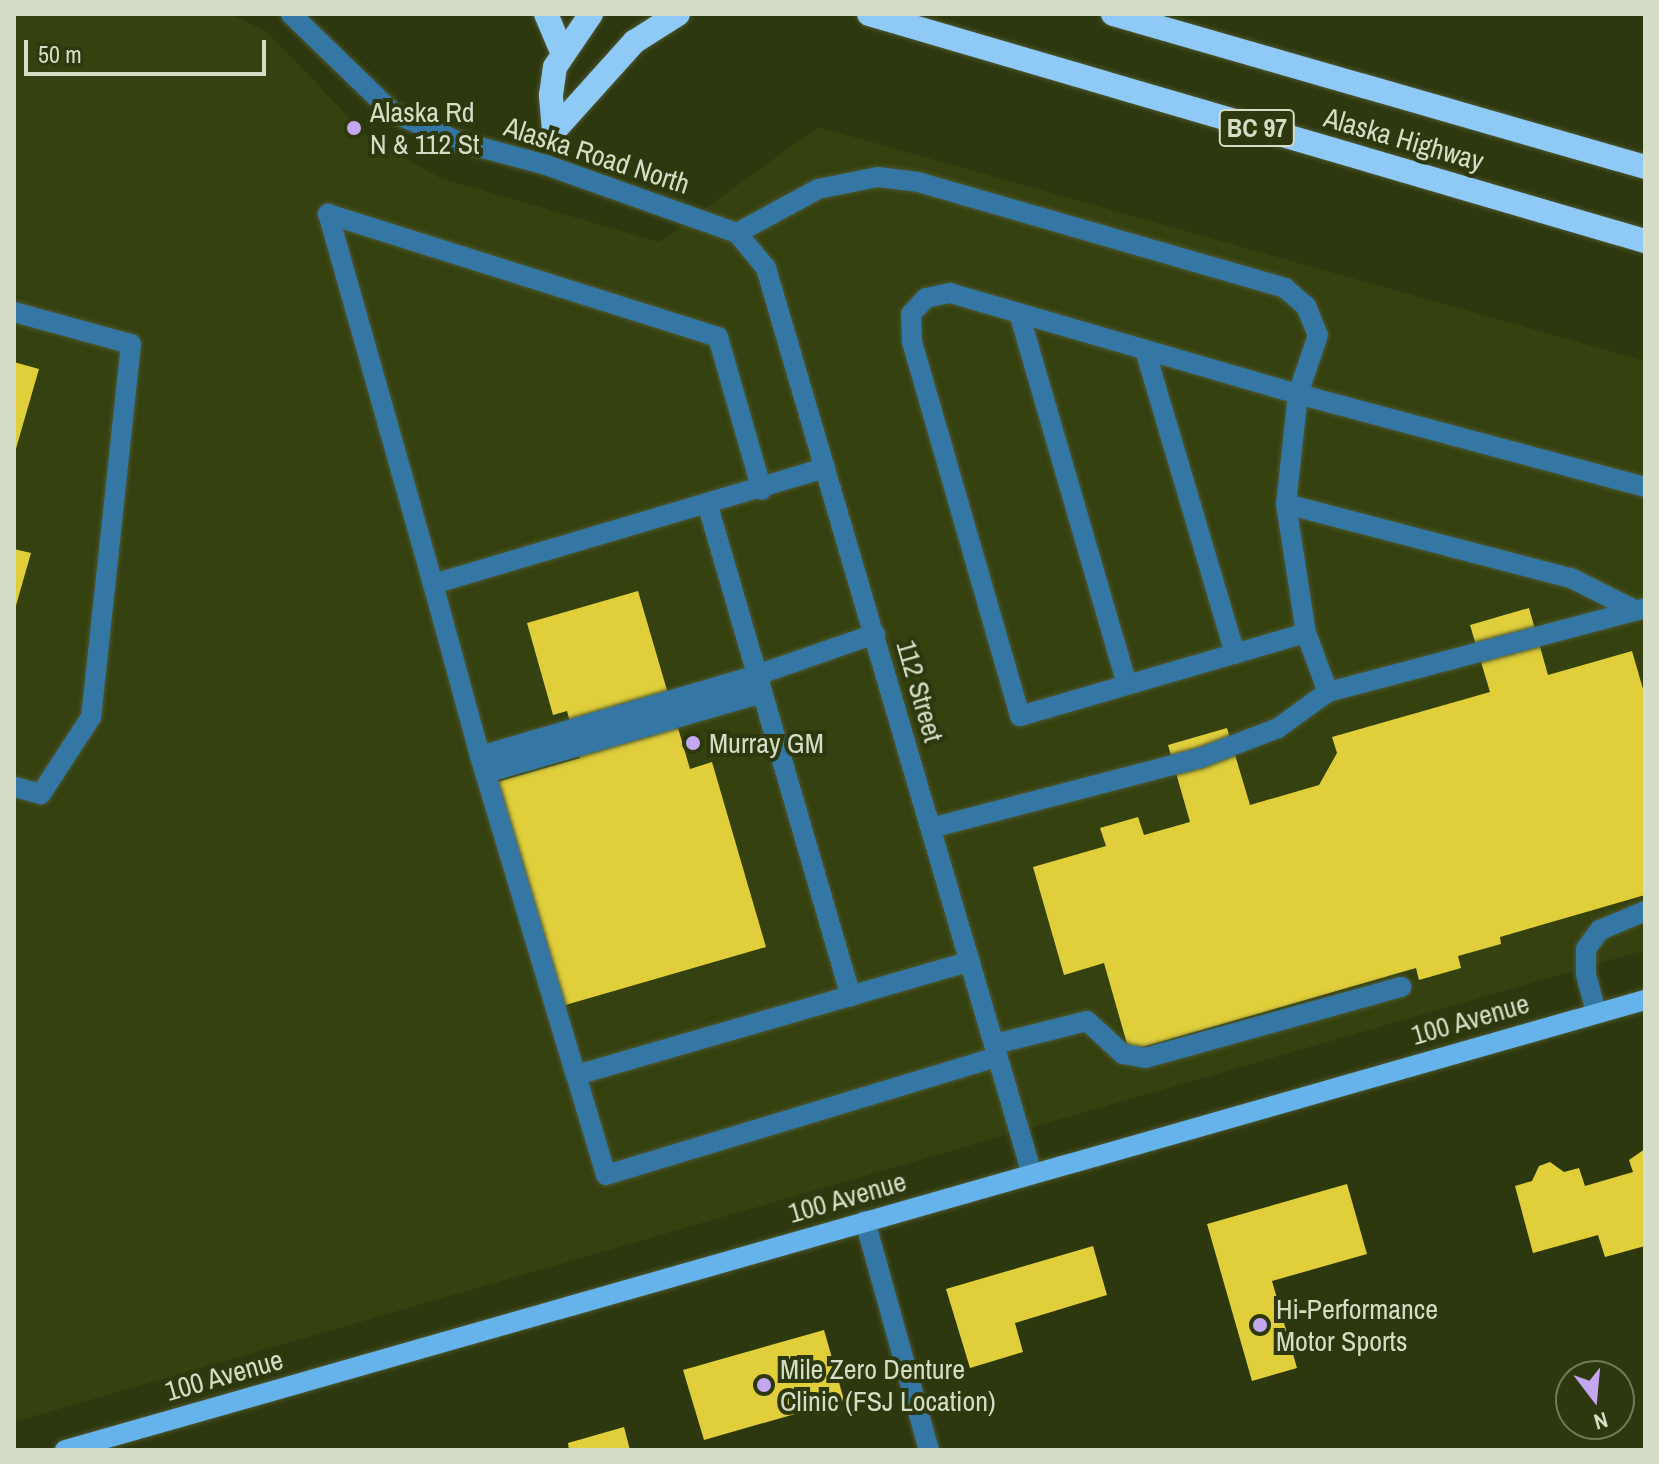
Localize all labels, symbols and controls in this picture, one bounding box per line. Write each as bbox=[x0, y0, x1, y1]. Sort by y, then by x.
scale bar bbox=[28, 24, 270, 74]
text: 50 m bbox=[38, 38, 82, 70]
place label: Alaska Rd N & 112 St bbox=[370, 95, 479, 161]
street label: Alaska Highway bbox=[1320, 100, 1488, 178]
road number: BC 97 bbox=[1217, 106, 1297, 150]
street label: Alaska Road North bbox=[500, 109, 694, 201]
marker: Alaska Rd N & 112 St bbox=[345, 119, 363, 137]
street label: 112 Street bbox=[889, 636, 951, 746]
place label: Murray GM bbox=[709, 726, 824, 760]
marker: Murray GM bbox=[684, 734, 702, 752]
street label: 100 Avenue bbox=[1407, 986, 1533, 1052]
street label: 100 Avenue bbox=[784, 1164, 910, 1230]
place label: Hi-Performance Motor Sports bbox=[1276, 1292, 1438, 1358]
marker: Hi-Performance Motor Sports bbox=[1251, 1316, 1269, 1334]
street label: 100 Avenue bbox=[161, 1342, 287, 1408]
place label: Mile Zero Denture Clinic (FSJ Location) bbox=[780, 1352, 996, 1418]
north arrow bbox=[1555, 1360, 1635, 1440]
marker: Mile Zero Denture Clinic (FSJ Location) bbox=[755, 1376, 773, 1394]
text: N bbox=[1591, 1405, 1611, 1437]

